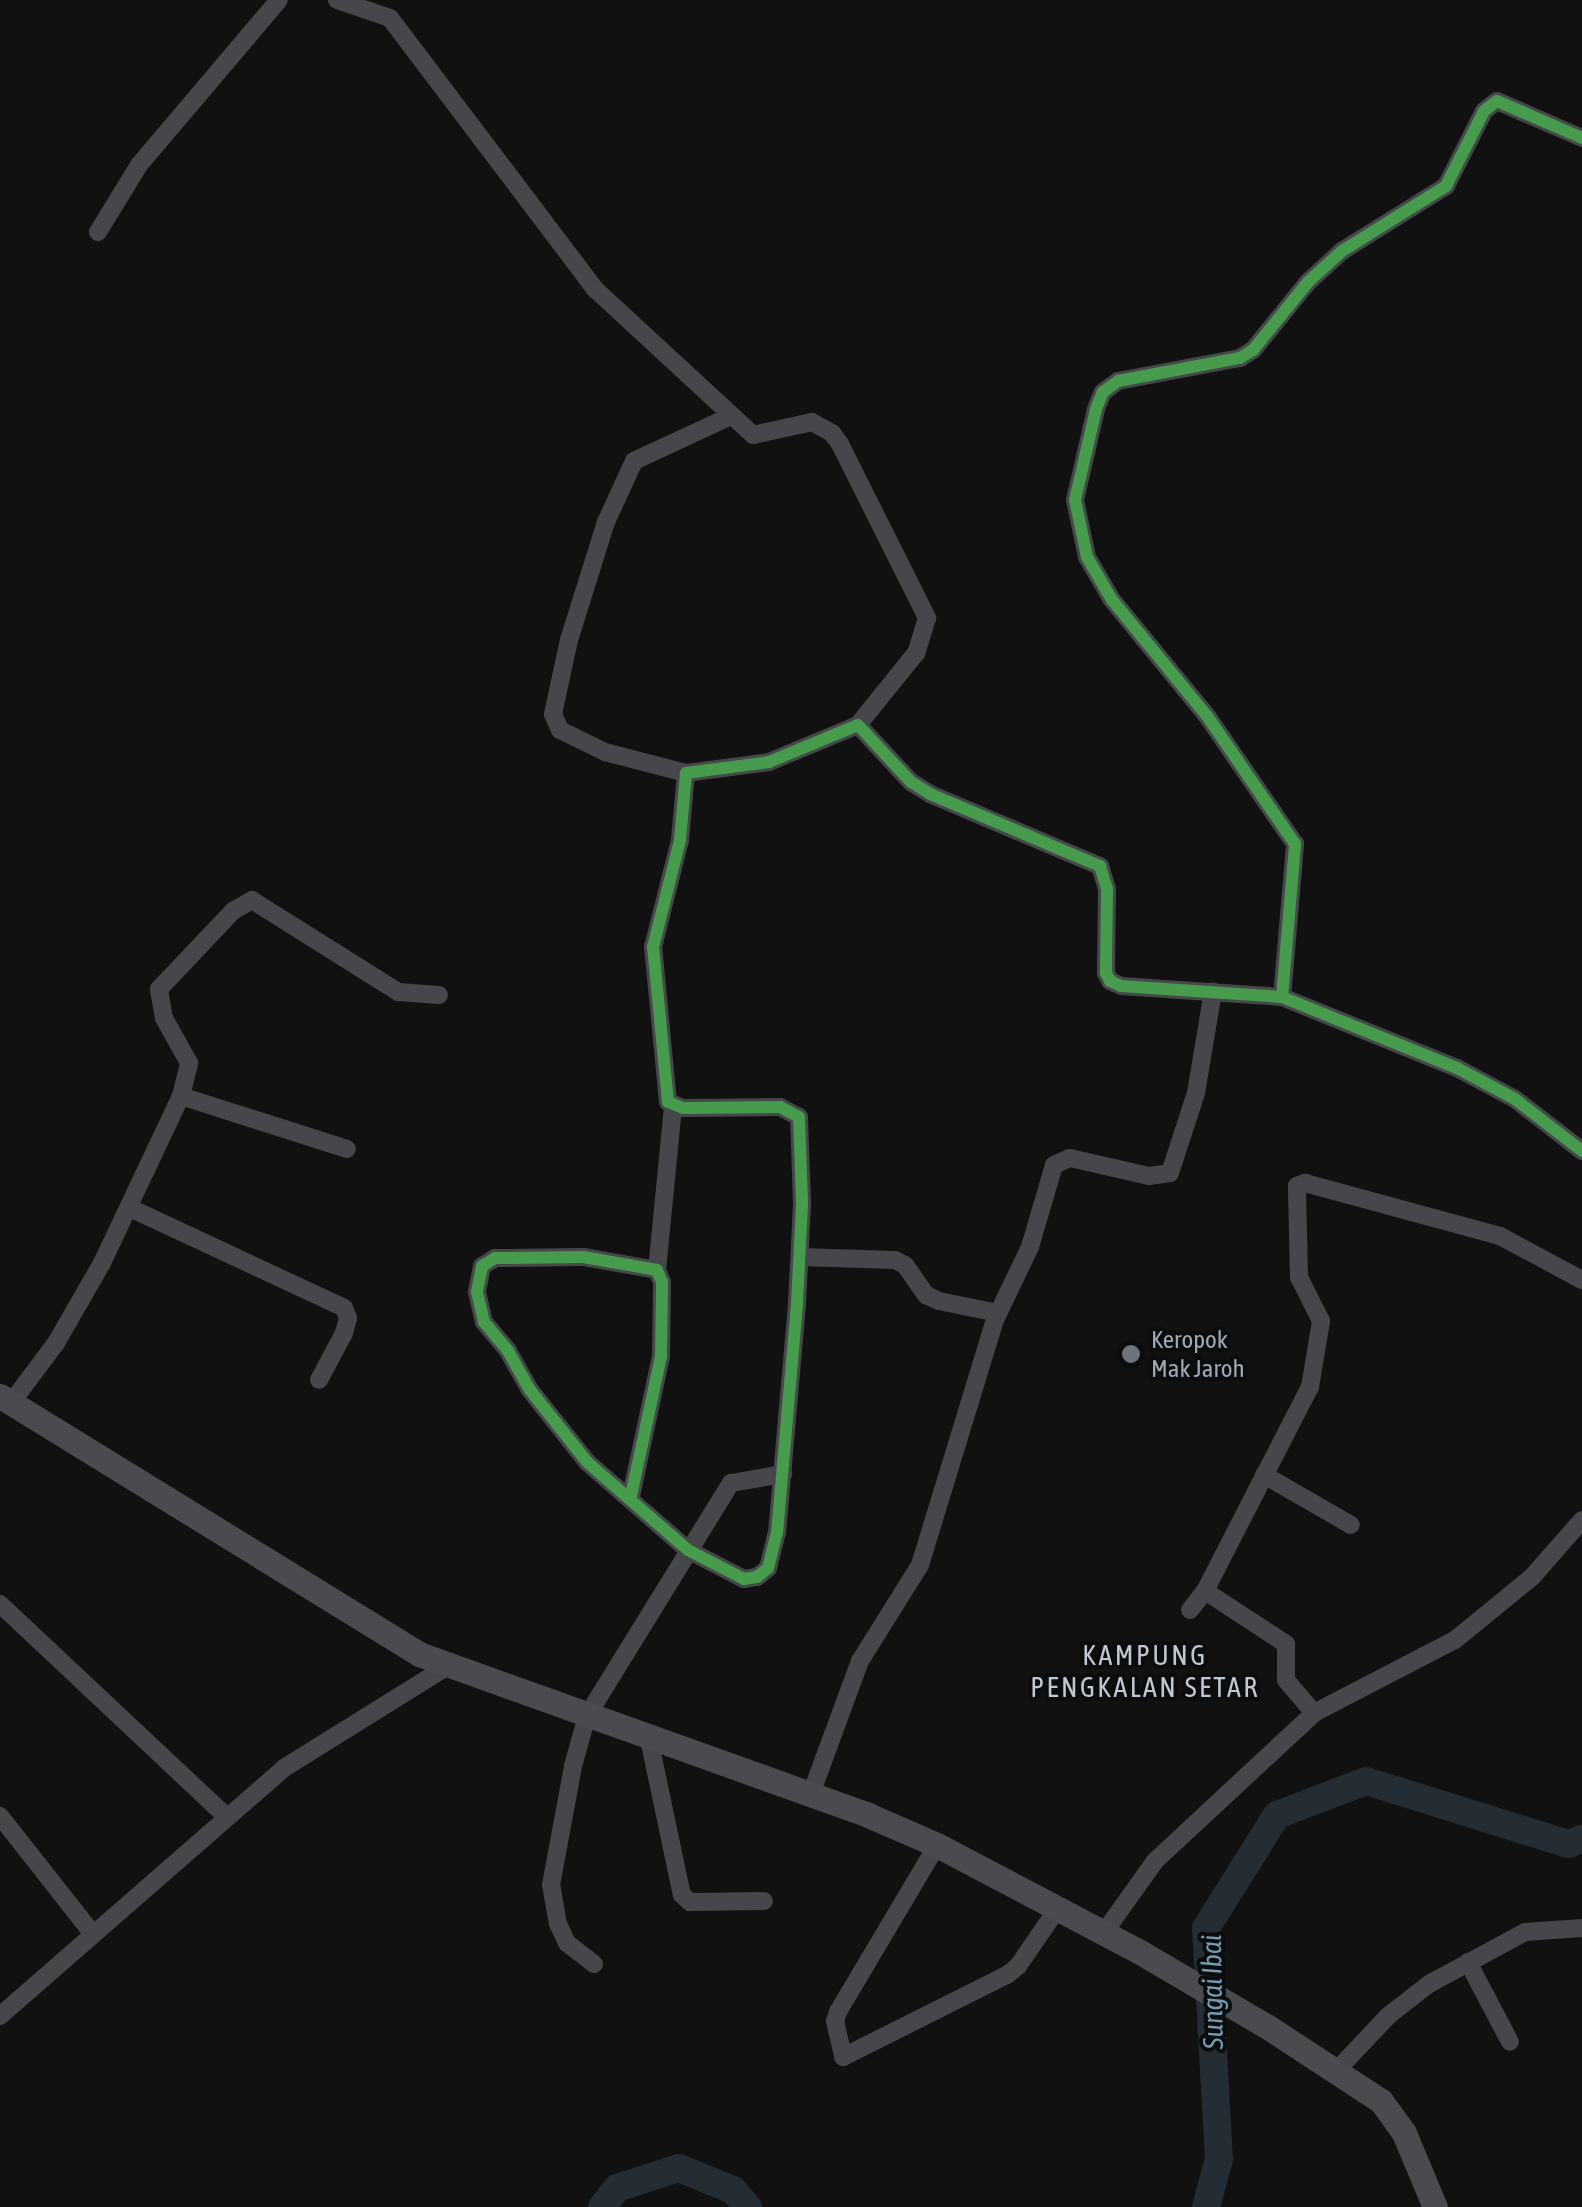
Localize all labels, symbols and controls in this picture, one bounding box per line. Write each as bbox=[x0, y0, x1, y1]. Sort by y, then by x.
place label: Keropok Mak Jaroh bbox=[1151, 1325, 1245, 1384]
marker: Keropok Mak Jaroh bbox=[1120, 1343, 1142, 1365]
district label: KAMPUNG PENGKALAN SETAR bbox=[1030, 1638, 1260, 1704]
water label: Sungai Ibai bbox=[1194, 1934, 1230, 2050]

